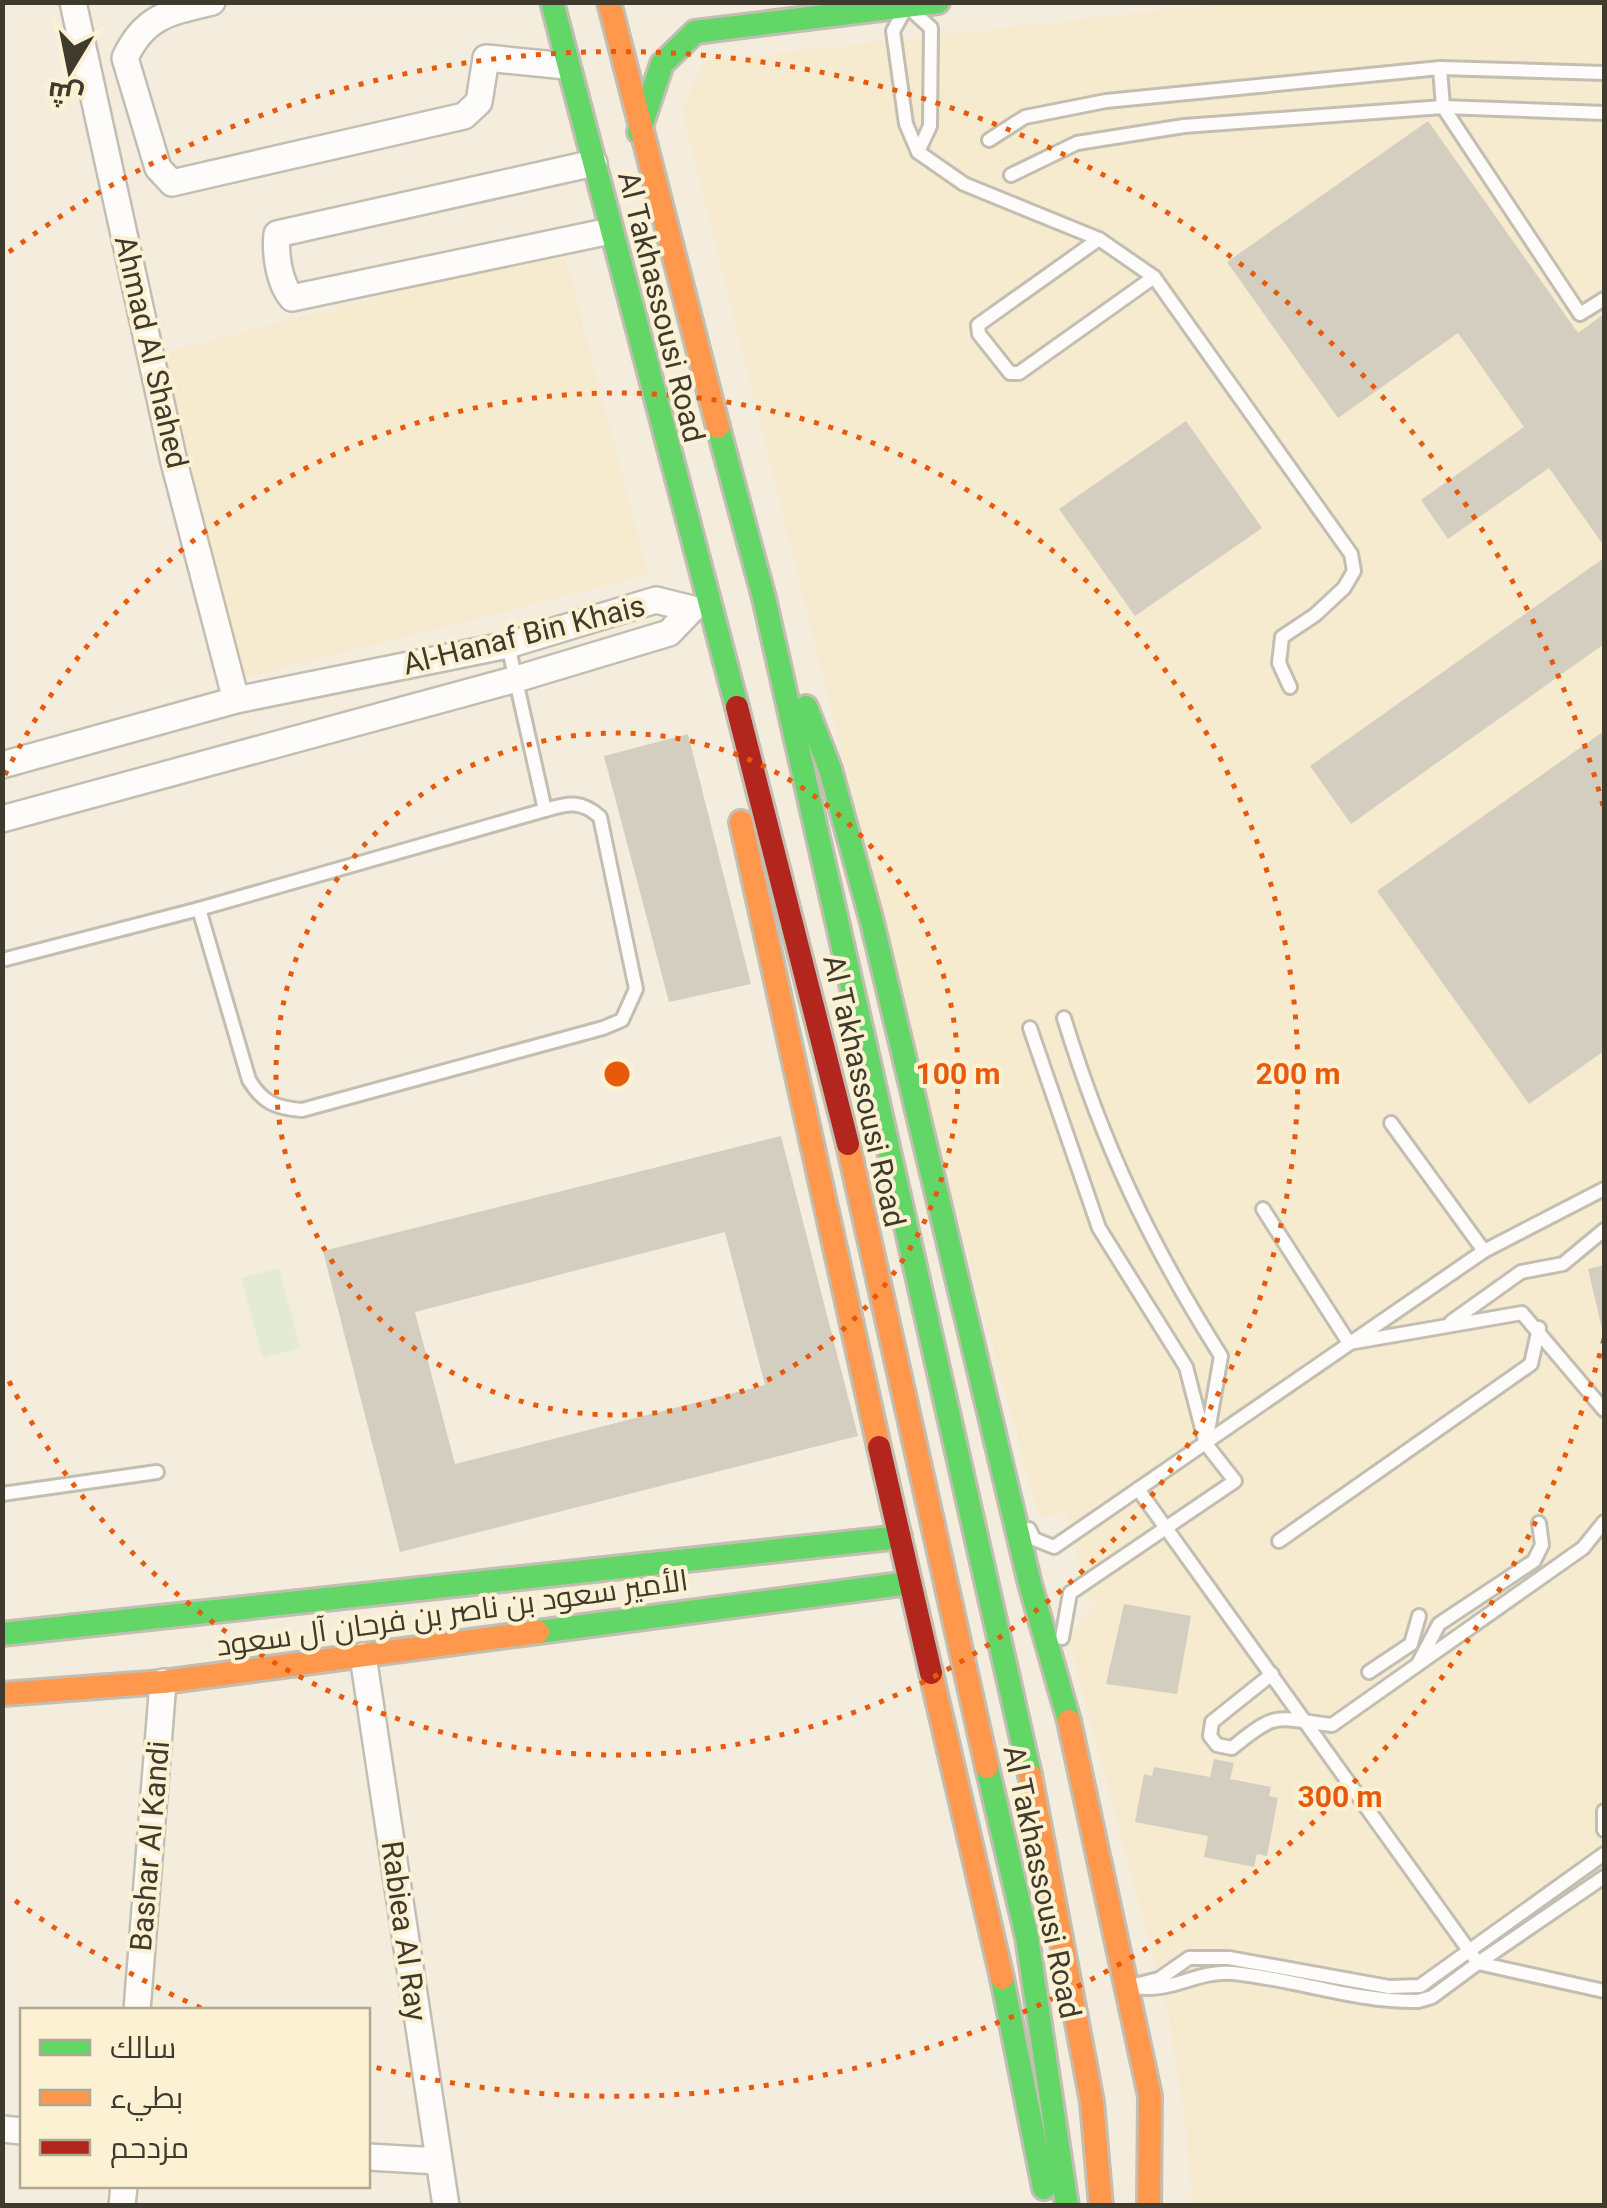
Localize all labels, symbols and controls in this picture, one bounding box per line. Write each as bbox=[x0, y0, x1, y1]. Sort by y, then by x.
north arrow bbox=[20, 20, 120, 120]
text: ش bbox=[45, 75, 86, 113]
street label: Al Takhassousi Road bbox=[611, 168, 712, 446]
street label: Ahmad Al Shahed bbox=[108, 232, 195, 471]
street label: Al-Hanaf Bin Khais bbox=[399, 588, 648, 682]
street label: Al Takhassousi Road bbox=[816, 952, 913, 1230]
centre of rings bbox=[599, 1056, 635, 1092]
text: 100 m bbox=[915, 1056, 1001, 1091]
text: 200 m bbox=[1255, 1056, 1341, 1091]
street label: الأمير سعود بن ناصر بن فرحان آل سعود bbox=[214, 1562, 690, 1664]
street label: Bashar Al Kandi bbox=[123, 1739, 176, 1953]
street label: Al Takhassousi Road bbox=[996, 1742, 1089, 2021]
text: 300 m bbox=[1297, 1779, 1383, 1814]
street label: Rabiea Al Ray bbox=[375, 1839, 434, 2023]
legend bbox=[20, 2008, 370, 2188]
text: سالك bbox=[110, 2030, 176, 2065]
text: بطيء bbox=[110, 2080, 183, 2121]
text: مزدحم bbox=[110, 2130, 189, 2168]

